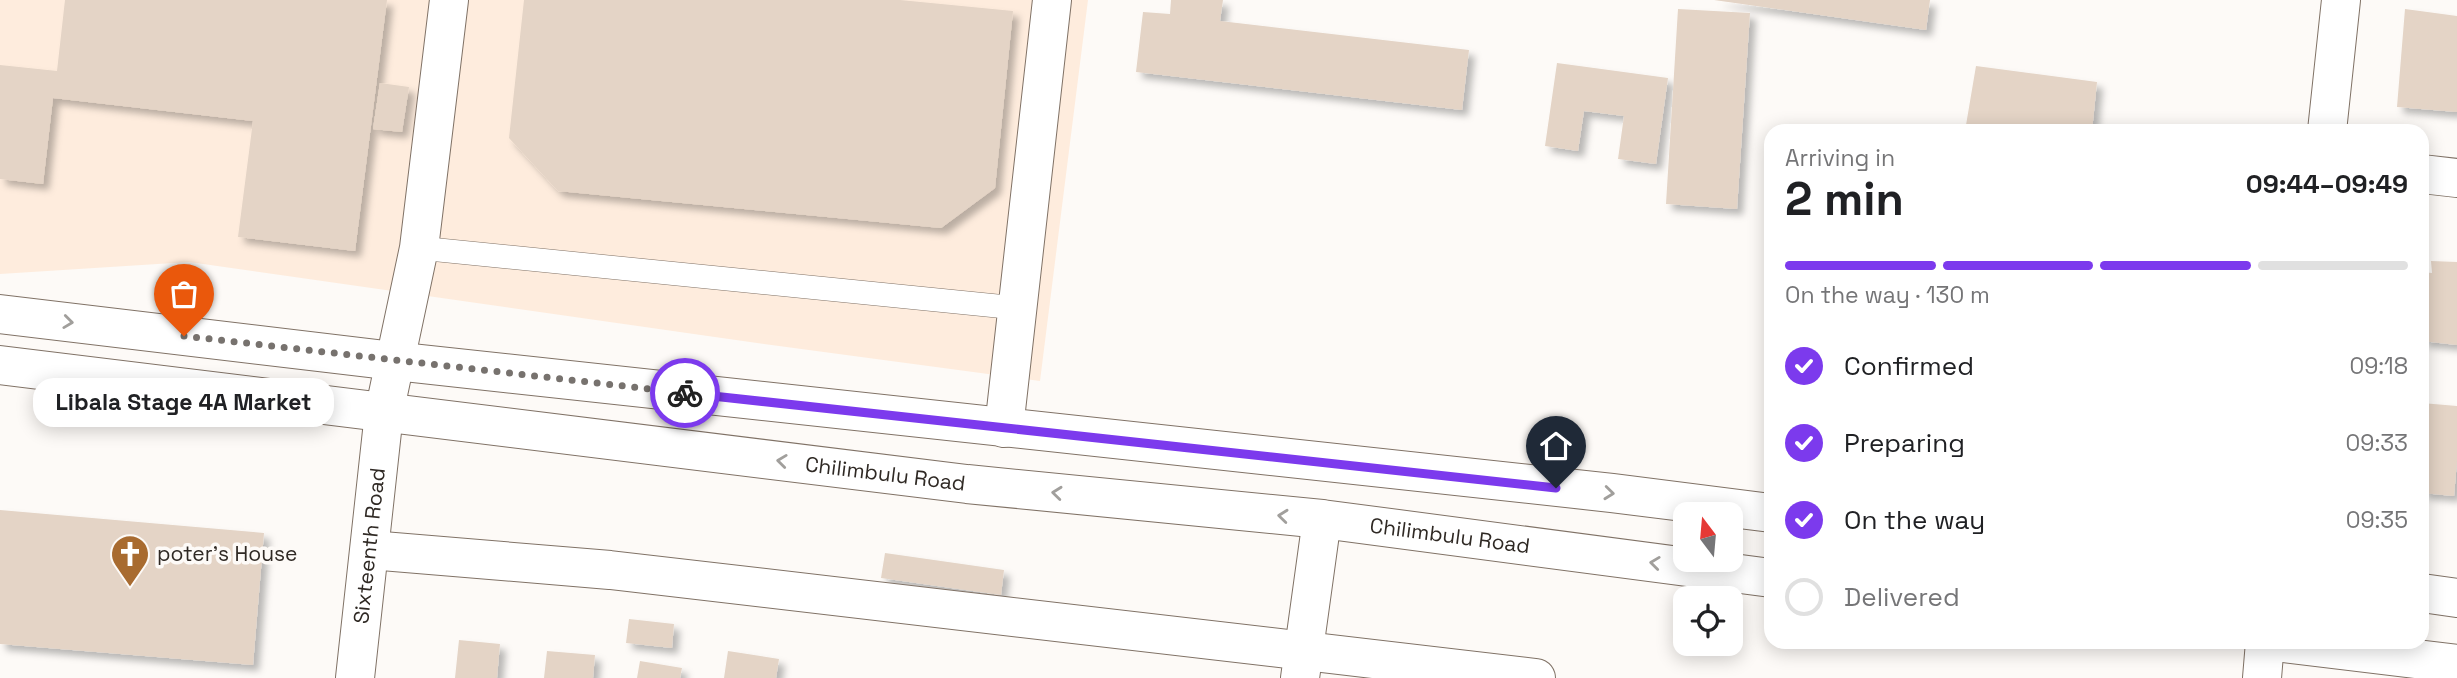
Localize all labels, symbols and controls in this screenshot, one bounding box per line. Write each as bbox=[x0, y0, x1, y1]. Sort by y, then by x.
text: Arriving in bbox=[1785, 143, 1895, 173]
text: 09:44–09:49 bbox=[2246, 167, 2408, 201]
text: 2 min bbox=[1785, 170, 1904, 228]
pin bbox=[154, 264, 214, 336]
icon: bag bbox=[165, 275, 203, 313]
text: On the way · 130 m bbox=[1785, 280, 1990, 310]
one-way arrow bbox=[63, 314, 74, 329]
icon: check bbox=[1785, 347, 1823, 385]
text: Confirmed bbox=[1844, 349, 1974, 383]
text: 09:18 bbox=[2349, 351, 2408, 381]
courier bbox=[650, 358, 720, 428]
icon: bike bbox=[666, 374, 704, 412]
callout: Libala Stage 4A Market bbox=[33, 378, 334, 427]
text: Libala Stage 4A Market bbox=[55, 387, 312, 417]
pin bbox=[1526, 416, 1586, 488]
icon: check bbox=[1785, 424, 1823, 462]
text: Preparing bbox=[1844, 426, 1965, 460]
icon: home bbox=[1537, 427, 1575, 465]
text: 09:33 bbox=[2346, 428, 2408, 458]
street label: Chilimbulu Road bbox=[804, 450, 967, 497]
one-way arrow bbox=[776, 454, 788, 469]
street label: Sixteenth Road bbox=[347, 466, 391, 625]
one-way arrow bbox=[1051, 485, 1063, 500]
one-way arrow bbox=[1603, 486, 1615, 501]
icon: check bbox=[1785, 501, 1823, 539]
north arrow bbox=[1673, 502, 1743, 572]
map controls bbox=[1673, 502, 1743, 656]
text: On the way bbox=[1844, 503, 1985, 537]
text: 09:35 bbox=[2346, 505, 2408, 535]
one-way arrow bbox=[1277, 508, 1289, 523]
street label: Chilimbulu Road bbox=[1368, 511, 1532, 559]
church icon: poter's House bbox=[109, 533, 151, 588]
place label: poter's House bbox=[157, 540, 298, 567]
one-way arrow bbox=[1649, 556, 1661, 571]
text: Delivered bbox=[1844, 580, 1960, 614]
button: locate bbox=[1673, 586, 1743, 656]

